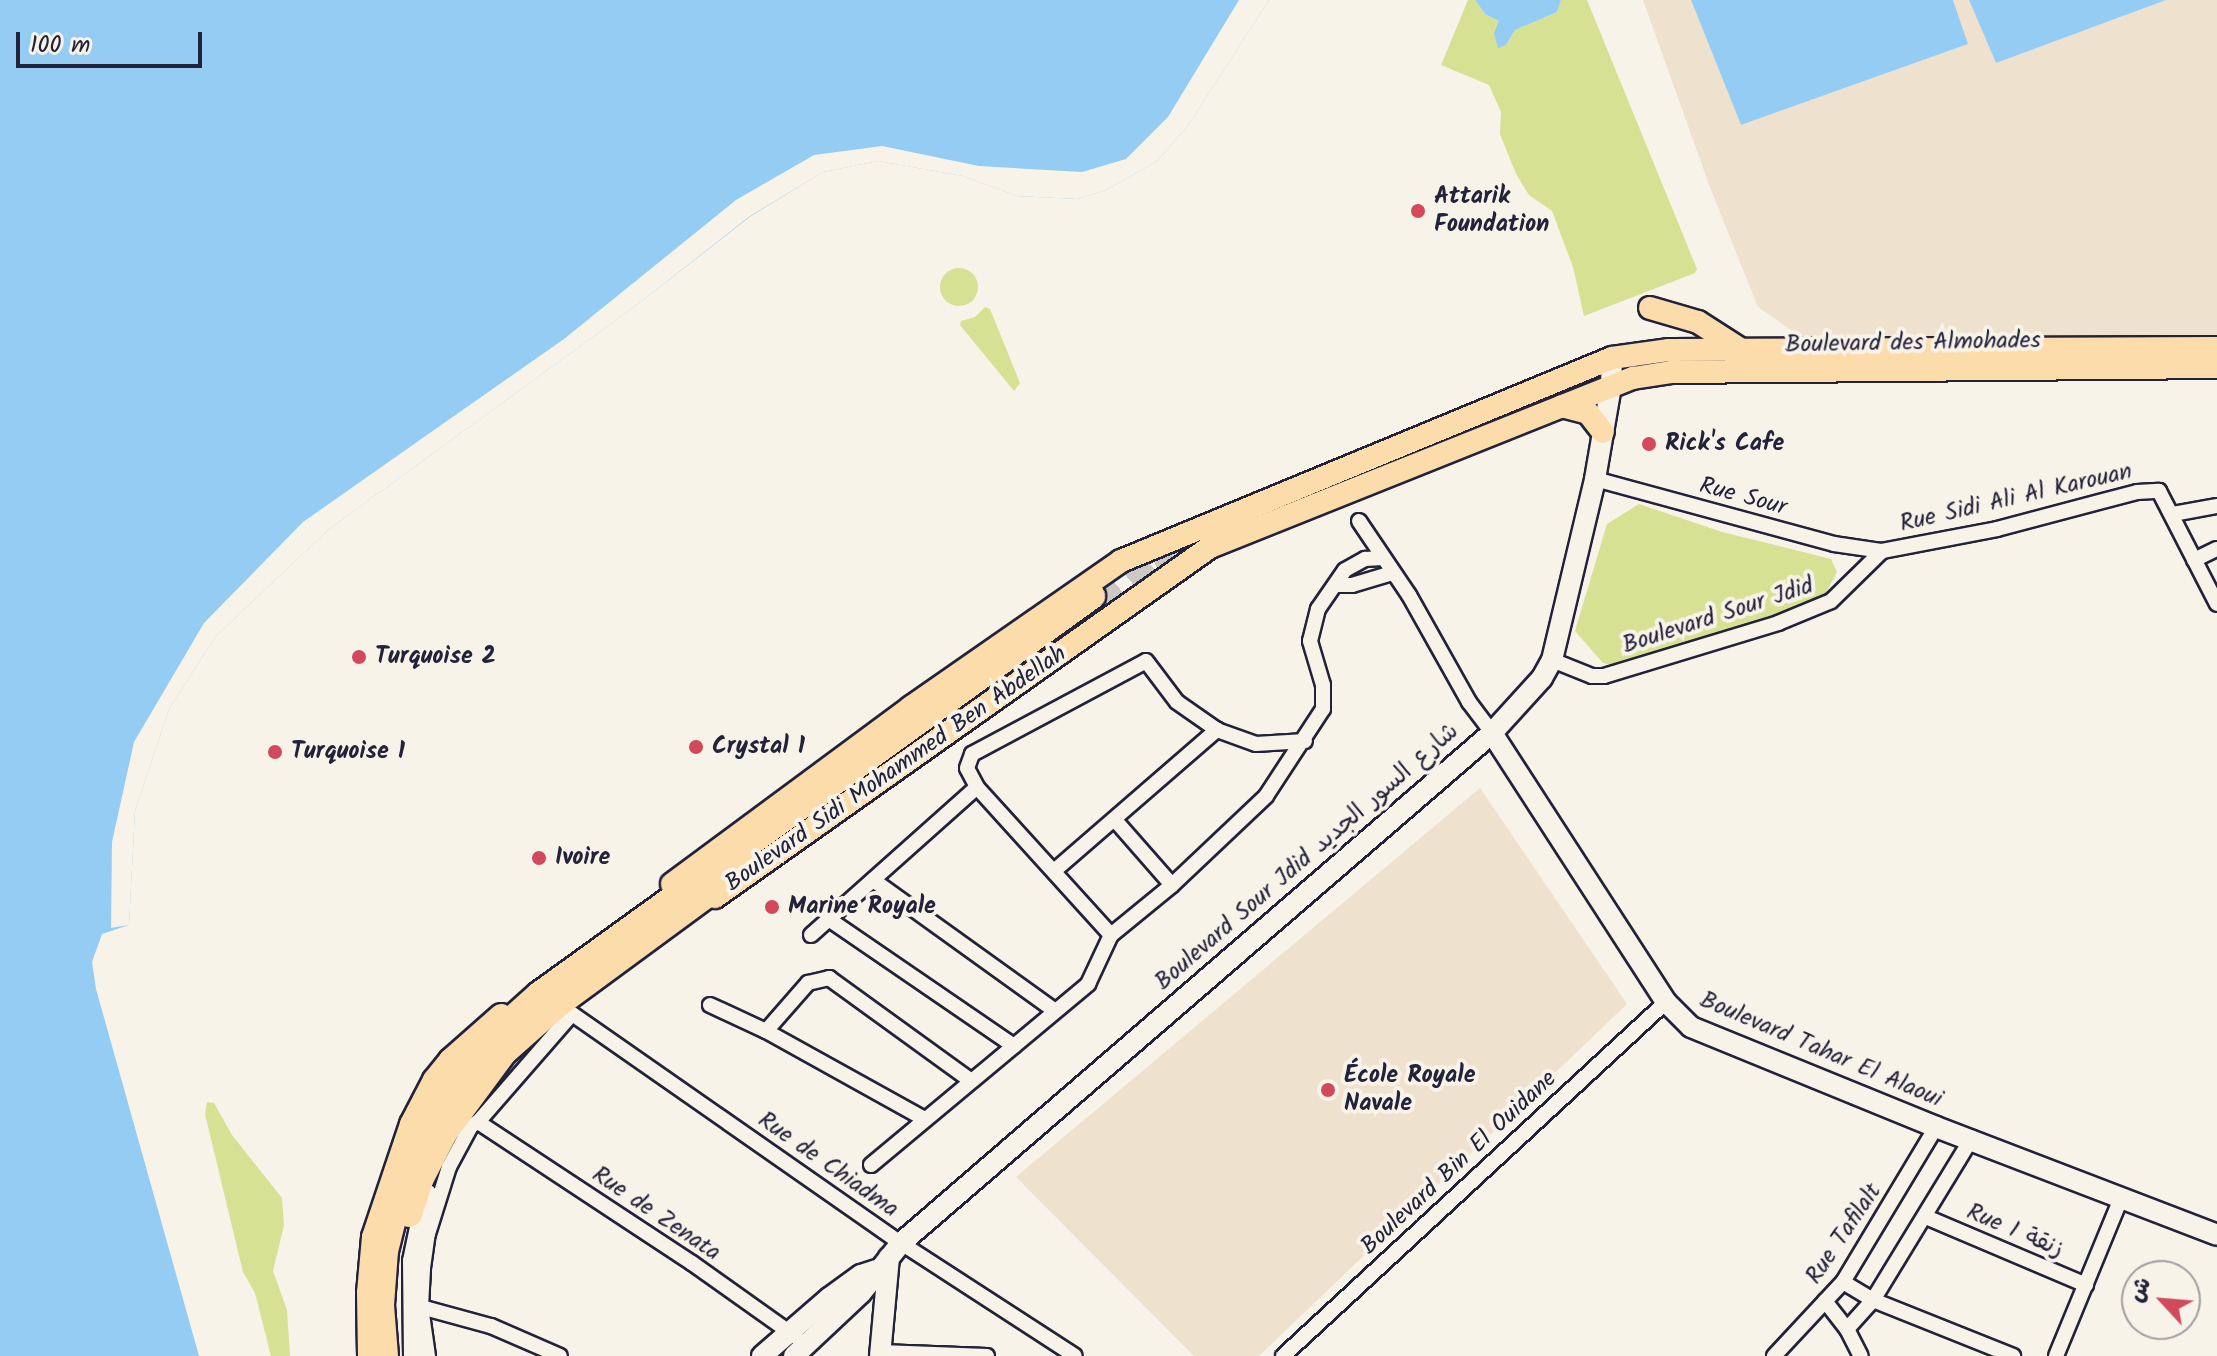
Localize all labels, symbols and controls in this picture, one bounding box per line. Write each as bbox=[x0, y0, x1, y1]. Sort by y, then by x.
scale bar bbox=[20, 16, 206, 66]
text: 100 m bbox=[30, 26, 90, 65]
place label: Attarik Foundation bbox=[1434, 183, 1549, 239]
marker: Attarik Foundation bbox=[1409, 202, 1427, 220]
street label: Boulevard des Almohades bbox=[1785, 326, 2041, 360]
place label: Rick's Cafe bbox=[1665, 430, 1784, 458]
marker: Rick's Cafe bbox=[1640, 435, 1658, 453]
street label: Rue Sidi Ali Al Karouan bbox=[1897, 457, 2135, 539]
street label: Rue Sour bbox=[1696, 472, 1790, 522]
street label: Boulevard Sour Jdid bbox=[1619, 572, 1817, 660]
street label: Boulevard Sidi Mohammed Ben Abdellah bbox=[720, 640, 1072, 898]
place label: Turquoise 2 bbox=[375, 643, 496, 671]
marker: Turquoise 2 bbox=[350, 648, 368, 666]
street label: Boulevard Sour Jdid شارع السور الجديد bbox=[1149, 717, 1465, 997]
place label: Crystal 1 bbox=[712, 733, 805, 761]
place label: Turquoise 1 bbox=[291, 738, 405, 766]
marker: Crystal 1 bbox=[687, 738, 705, 756]
marker: Turquoise 1 bbox=[266, 743, 284, 761]
place label: Ivoire bbox=[555, 844, 610, 872]
marker: Ivoire bbox=[530, 849, 548, 867]
place label: Marine Royale bbox=[788, 893, 936, 921]
marker: Marine Royale bbox=[763, 898, 781, 916]
street label: Boulevard Tahar El Alaoui bbox=[1695, 986, 1947, 1114]
place label: École Royale Navale bbox=[1344, 1062, 1475, 1118]
street label: Boulevard Bin El Ouidane bbox=[1355, 1065, 1563, 1261]
marker: École Royale Navale bbox=[1319, 1081, 1337, 1099]
street label: Rue de Chiadma bbox=[752, 1106, 904, 1224]
street label: Rue de Zenata bbox=[586, 1160, 726, 1268]
street label: Rue Tafilalt bbox=[1800, 1178, 1888, 1290]
street label: Rue 1 زنقة bbox=[1962, 1198, 2068, 1264]
north arrow bbox=[2121, 1260, 2201, 1340]
text: ش bbox=[2120, 1272, 2162, 1309]

